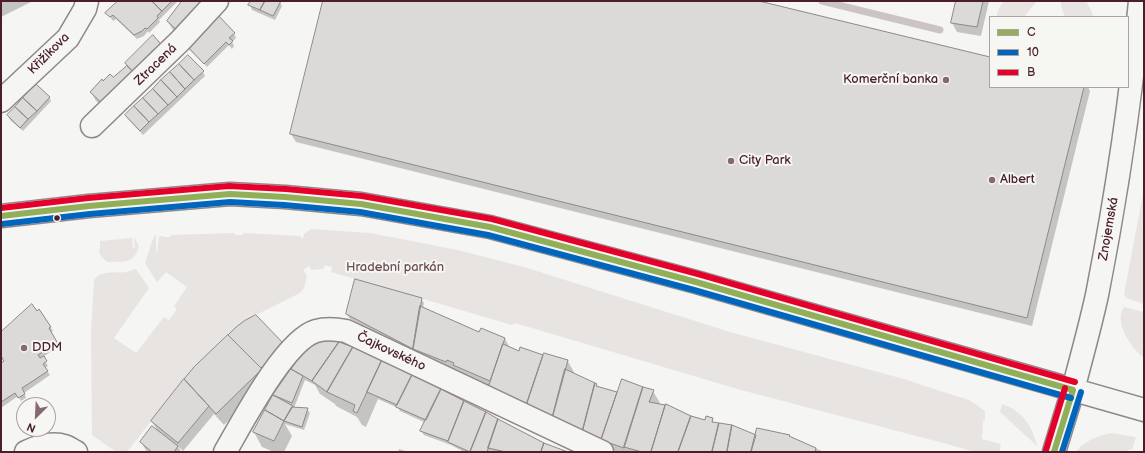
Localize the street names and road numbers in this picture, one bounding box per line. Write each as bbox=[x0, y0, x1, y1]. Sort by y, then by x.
street label: Křižíkova bbox=[25, 30, 73, 78]
street label: Ztracená bbox=[131, 41, 181, 89]
street label: Znojemská bbox=[1096, 196, 1122, 262]
street label: Čajkovského bbox=[354, 329, 428, 375]

